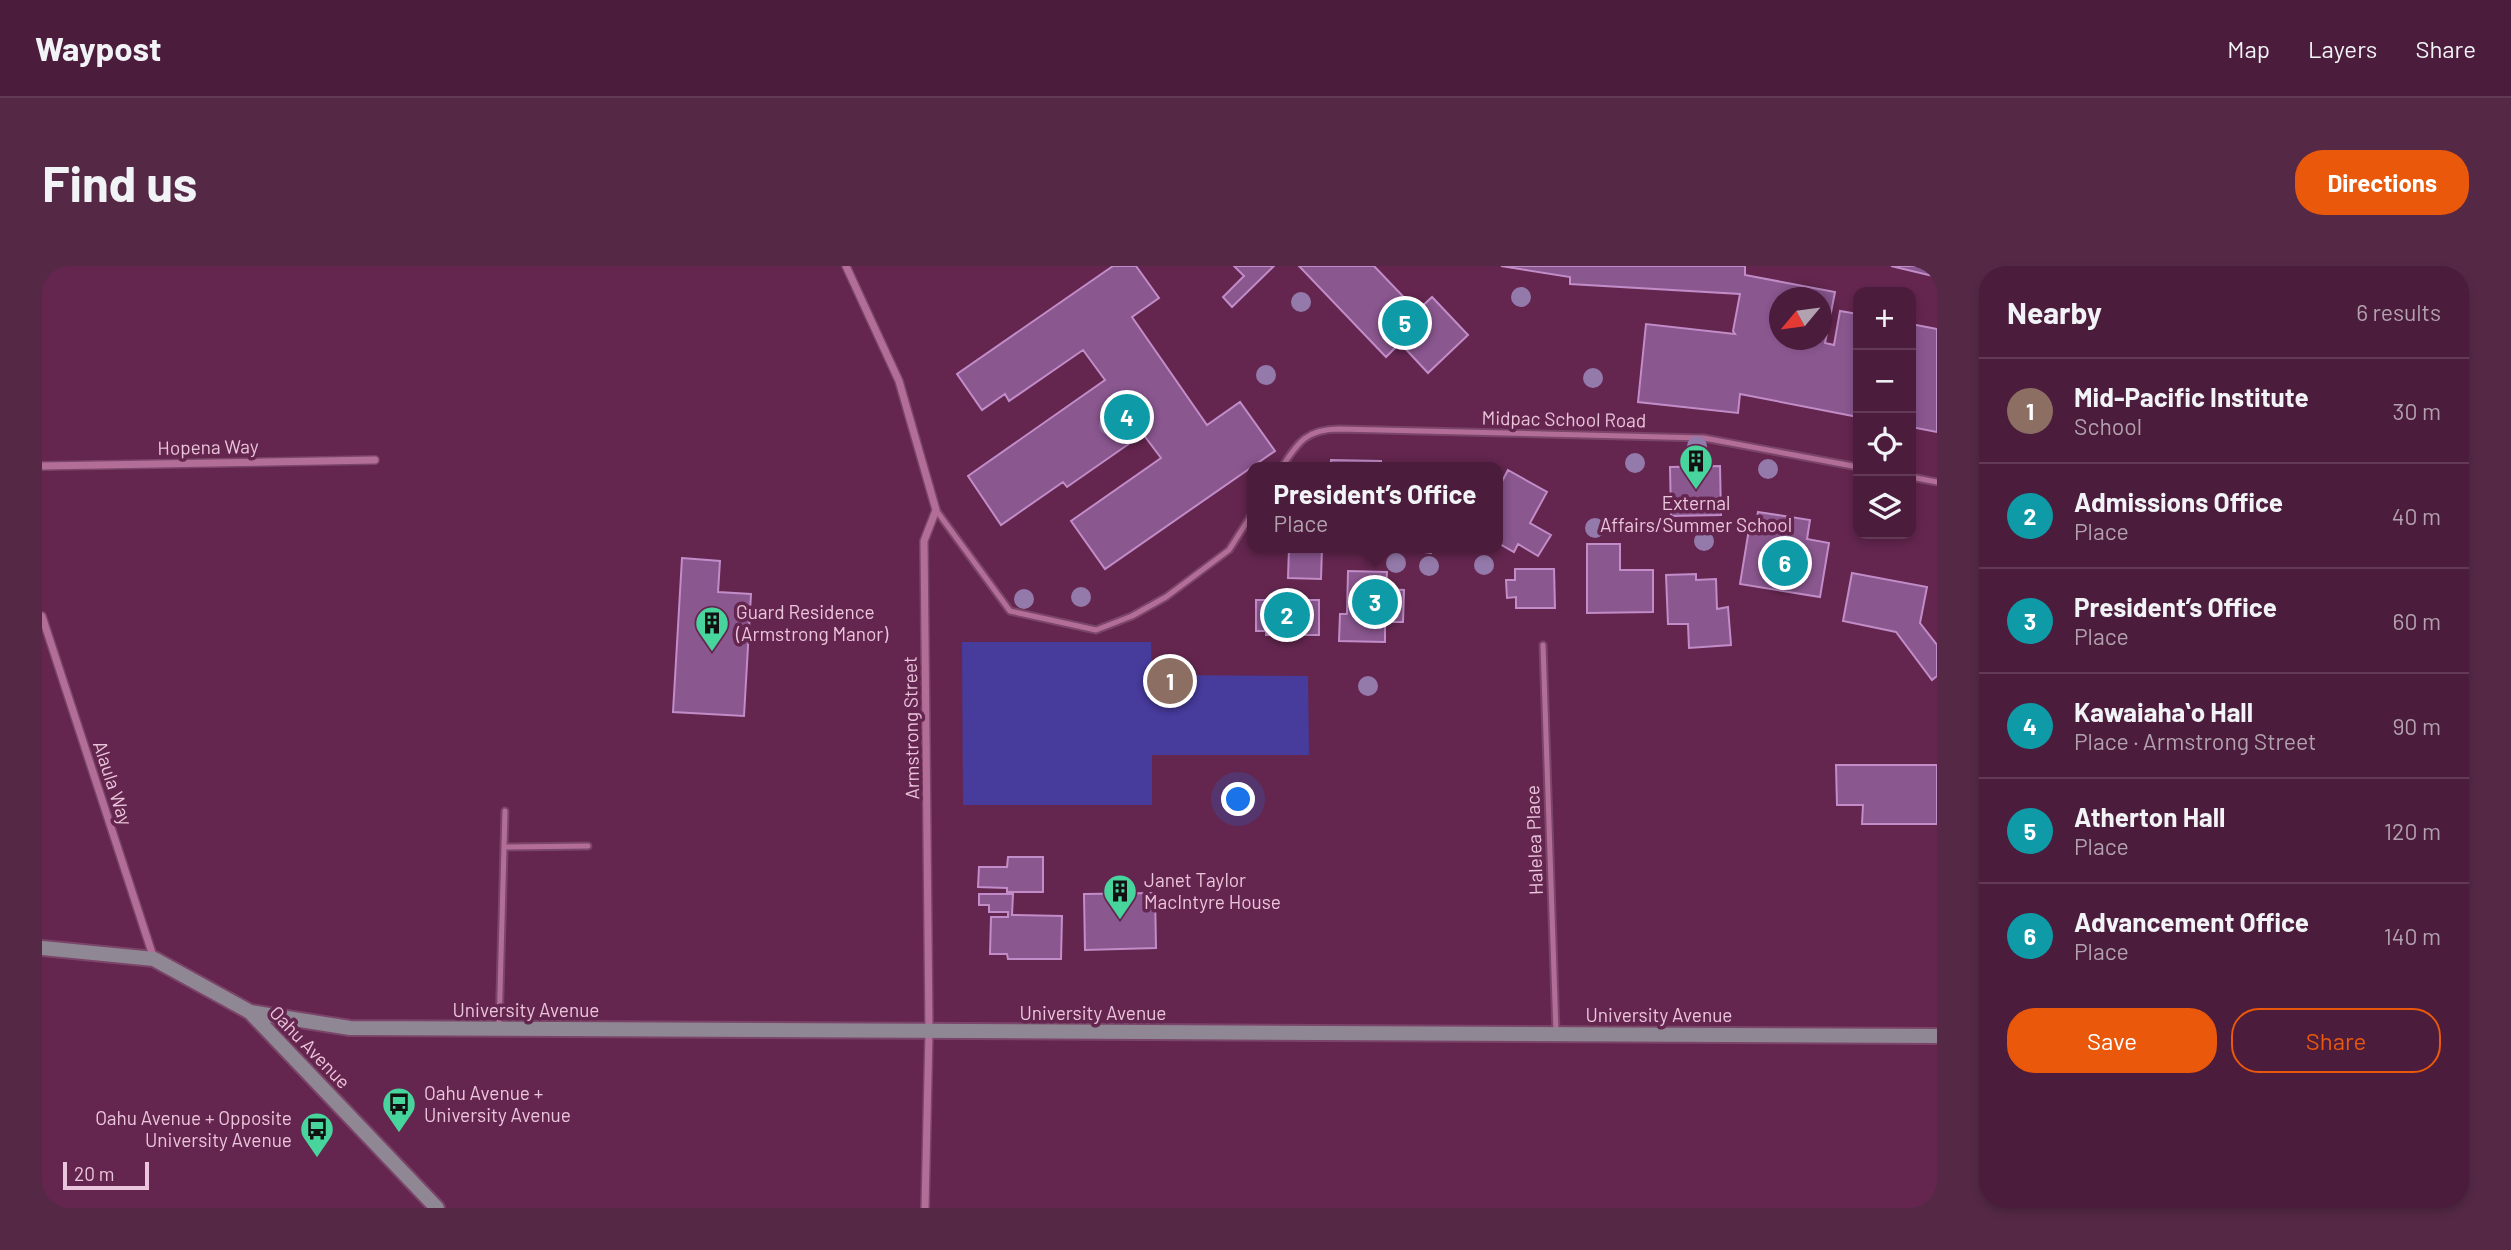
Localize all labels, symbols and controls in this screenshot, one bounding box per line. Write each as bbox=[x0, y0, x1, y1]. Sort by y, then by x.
text: Waypost bbox=[35, 28, 162, 68]
text: Map bbox=[2227, 34, 2270, 63]
text: Layers bbox=[2308, 34, 2377, 63]
text: Share bbox=[2415, 34, 2476, 63]
button: Directions bbox=[2295, 150, 2469, 215]
text: Find us bbox=[42, 153, 197, 212]
north arrow bbox=[1769, 287, 1832, 350]
map controls bbox=[1853, 287, 1916, 539]
button: + bbox=[1853, 287, 1916, 350]
text: Nearby bbox=[2007, 294, 2102, 330]
pin: 5 bbox=[1382, 297, 1428, 349]
text: 6 results bbox=[2356, 298, 2441, 326]
button: − bbox=[1853, 350, 1916, 413]
text: Mid-Pacific Institute bbox=[2074, 381, 2309, 412]
pin: 4 bbox=[1104, 391, 1150, 443]
text: 1 bbox=[2026, 397, 2034, 425]
text: 30 m bbox=[2393, 397, 2441, 425]
street label: Midpac School Road bbox=[1481, 406, 1647, 431]
text: School bbox=[2074, 412, 2142, 440]
button: locate bbox=[1853, 413, 1916, 476]
street label: Hopena Way bbox=[157, 434, 259, 459]
building icon: External Affairs/Summer School bbox=[1677, 442, 1715, 491]
popup bbox=[1247, 462, 1503, 553]
button: layers bbox=[1853, 476, 1916, 539]
text: President’s Office bbox=[1274, 478, 1476, 509]
text: Admissions Office bbox=[2074, 486, 2283, 517]
place label: External Affairs/Summer School bbox=[1600, 491, 1792, 536]
text: 2 bbox=[2024, 502, 2036, 530]
text: 40 m bbox=[2392, 502, 2441, 530]
text: Place bbox=[1274, 509, 1328, 537]
text: Place bbox=[2074, 517, 2129, 545]
pin: 6 bbox=[1762, 537, 1808, 589]
pin: 3 bbox=[1352, 576, 1398, 628]
pin: 2 bbox=[1264, 589, 1310, 641]
text: President’s Office bbox=[2074, 591, 2277, 622]
place label: Guard Residence (Armstrong Manor) bbox=[735, 600, 889, 645]
building icon: Guard Residence (Armstrong Manor) bbox=[693, 604, 731, 653]
text: 3 bbox=[2024, 607, 2036, 635]
text: 60 m bbox=[2393, 607, 2441, 635]
text: Place bbox=[2074, 622, 2129, 650]
pin: 1 bbox=[1147, 655, 1193, 707]
street label: Armstrong Street bbox=[898, 656, 923, 800]
text: Kawaiahaʻo Hall bbox=[2074, 696, 2253, 727]
text: 4 bbox=[2023, 712, 2037, 740]
text: 90 m bbox=[2392, 712, 2441, 740]
text: Place · Armstrong Street bbox=[2074, 727, 2317, 755]
street label: Alaula Way bbox=[89, 738, 138, 828]
your location bbox=[1221, 782, 1255, 816]
street label: Halelea Place bbox=[1520, 785, 1547, 895]
text: Atherton Hall bbox=[2074, 801, 2225, 832]
text: 5 bbox=[2024, 817, 2036, 845]
text: 120 m bbox=[2384, 817, 2441, 845]
text: Place bbox=[2074, 832, 2129, 860]
place label: Janet Taylor MacIntyre House bbox=[1144, 868, 1281, 913]
building icon: Janet Taylor MacIntyre House bbox=[1101, 872, 1139, 921]
text: Advancement Office bbox=[2074, 906, 2309, 937]
text: 6 bbox=[2024, 922, 2036, 950]
text: 140 m bbox=[2384, 922, 2441, 950]
text: Place bbox=[2074, 937, 2129, 965]
street label: University Avenue bbox=[453, 998, 599, 1021]
street label: Oahu Avenue bbox=[265, 1001, 355, 1093]
street label: University Avenue bbox=[1020, 1001, 1166, 1024]
street label: University Avenue bbox=[1586, 1003, 1732, 1026]
button: Save bbox=[2007, 1008, 2217, 1073]
button: Share bbox=[2231, 1008, 2441, 1073]
place label: Oahu Avenue + University Avenue bbox=[424, 1081, 571, 1126]
bus stop icon: Oahu Avenue + University Avenue bbox=[380, 1085, 418, 1134]
place label: Oahu Avenue + Opposite University Avenue bbox=[95, 1106, 292, 1151]
bus stop icon: Oahu Avenue + Opposite University Avenue bbox=[298, 1110, 336, 1159]
scale bar bbox=[63, 1159, 149, 1191]
text: 20 m bbox=[74, 1162, 114, 1185]

